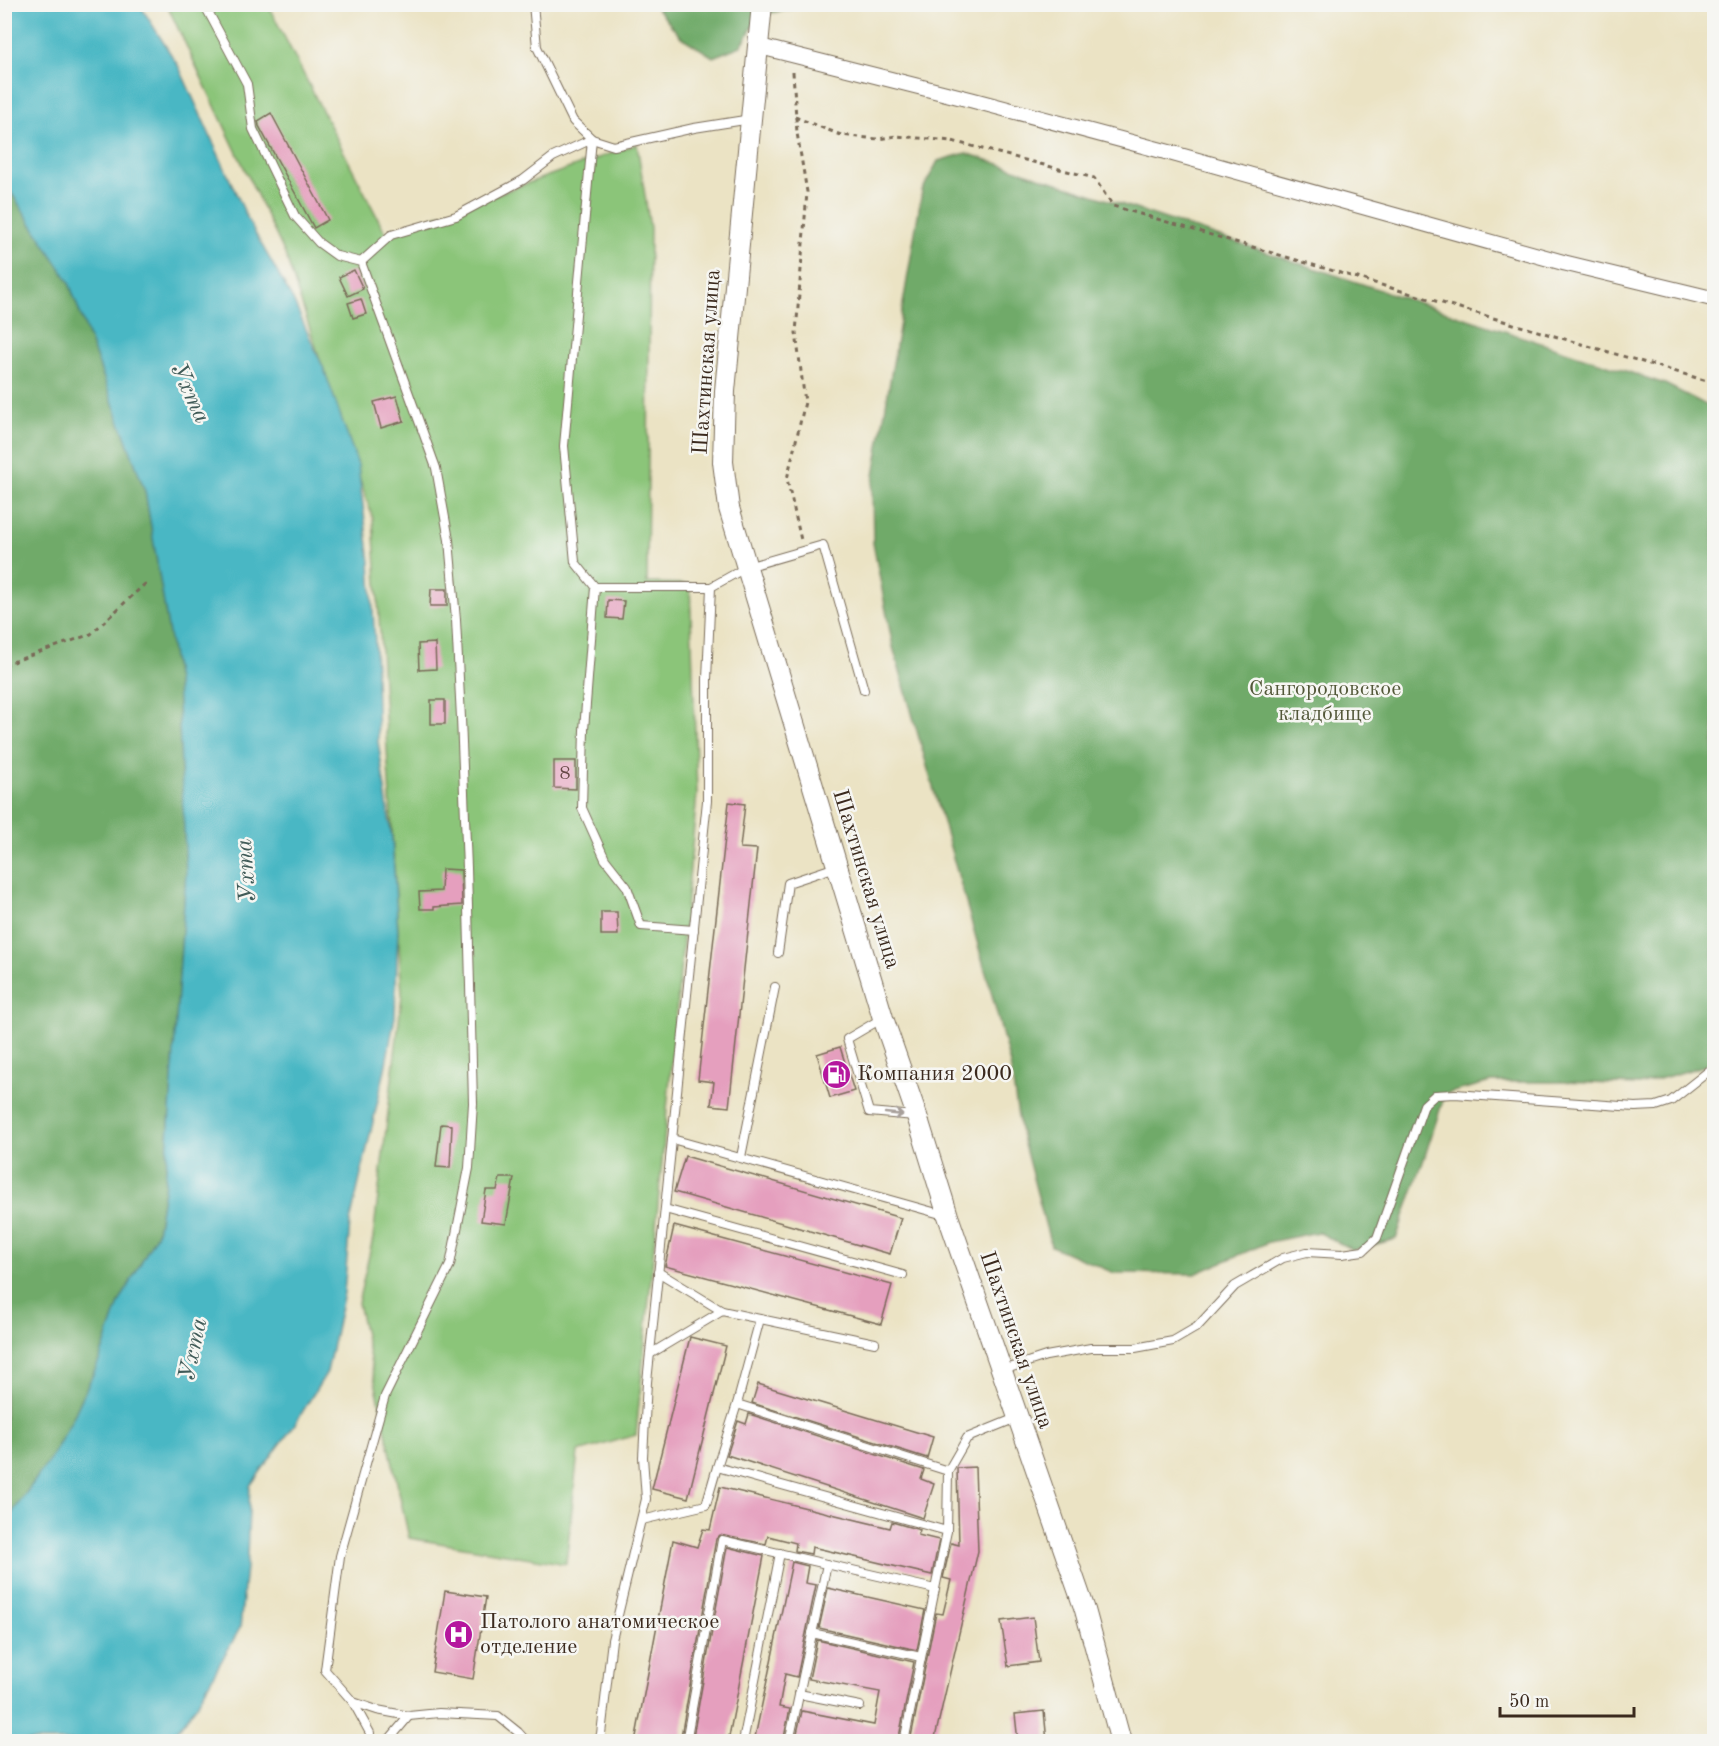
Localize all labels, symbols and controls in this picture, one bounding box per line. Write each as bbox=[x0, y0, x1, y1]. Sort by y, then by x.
street label: Шахтинская улица bbox=[690, 268, 724, 456]
water label: Ухта bbox=[165, 359, 214, 427]
park label: Сангородовское кладбище bbox=[1249, 678, 1401, 725]
house number: 8 bbox=[559, 764, 571, 784]
street label: Шахтинская улица bbox=[828, 787, 904, 971]
water label: Ухта bbox=[233, 838, 261, 904]
fuel station icon: Компания 2000 bbox=[820, 1058, 852, 1090]
place label: Компания 2000 bbox=[857, 1063, 1012, 1085]
one-way arrow bbox=[884, 1109, 904, 1120]
street label: Шахтинская улица bbox=[975, 1248, 1057, 1432]
water label: Ухта bbox=[176, 1316, 212, 1384]
place label: Патолого анатомическое отделение bbox=[480, 1611, 719, 1658]
hospital icon: Патолого анатомическое отделение bbox=[443, 1619, 475, 1651]
scale bar bbox=[1500, 1680, 1634, 1718]
text: 50 m bbox=[1509, 1693, 1549, 1711]

